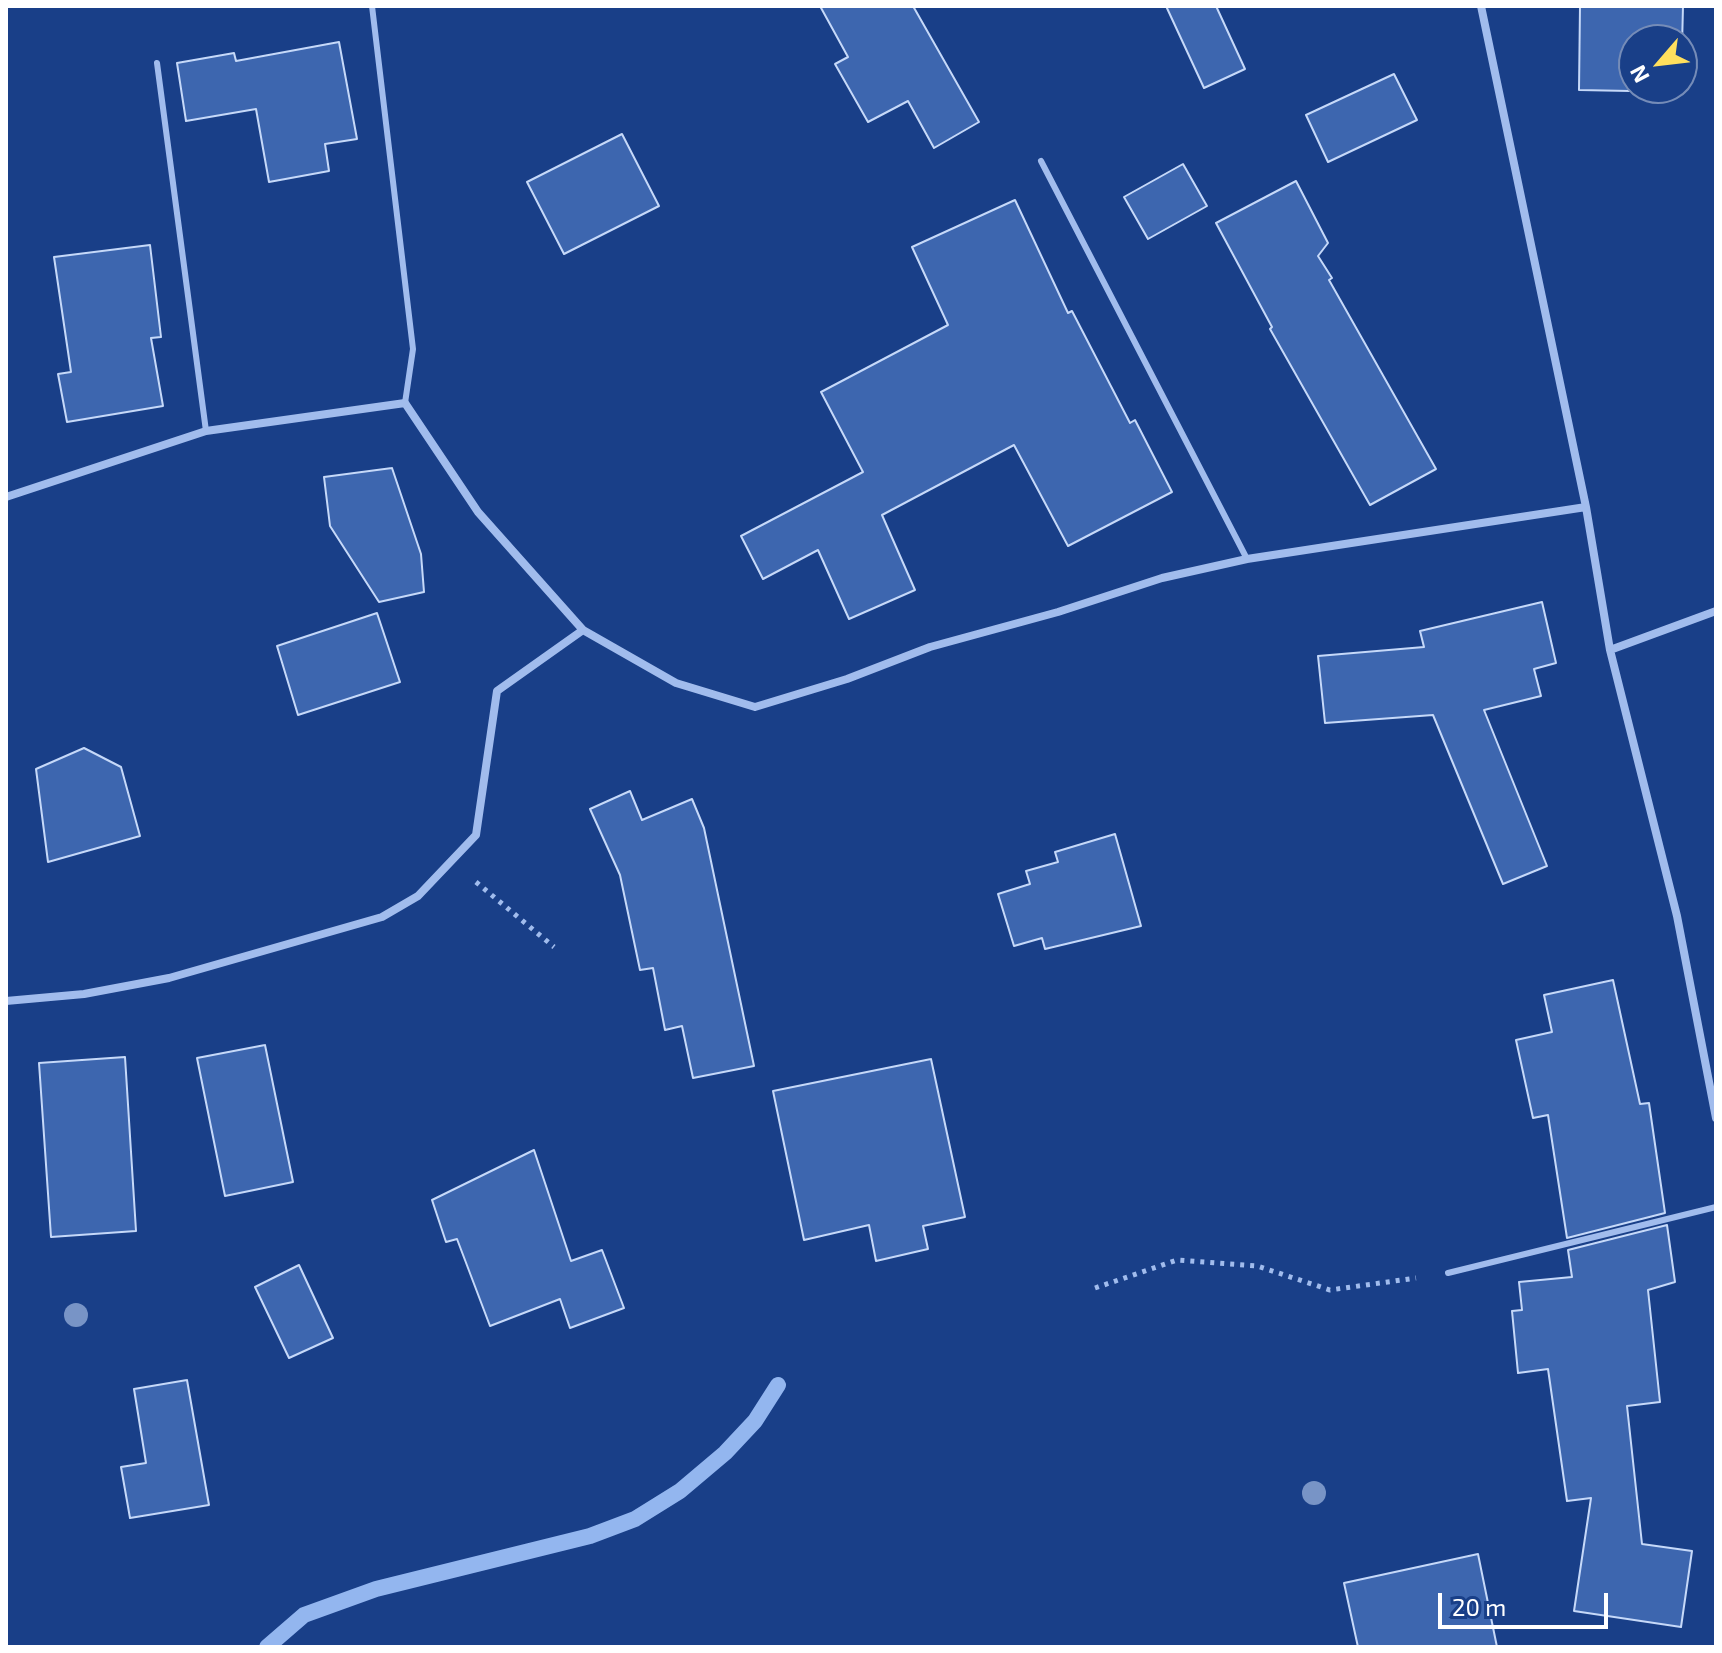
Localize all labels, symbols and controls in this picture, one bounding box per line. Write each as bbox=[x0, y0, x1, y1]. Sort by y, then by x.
north arrow bbox=[1618, 24, 1698, 104]
text: N bbox=[1623, 61, 1654, 87]
scale bar bbox=[1442, 1577, 1612, 1627]
text: 20 m bbox=[1452, 1592, 1506, 1621]

